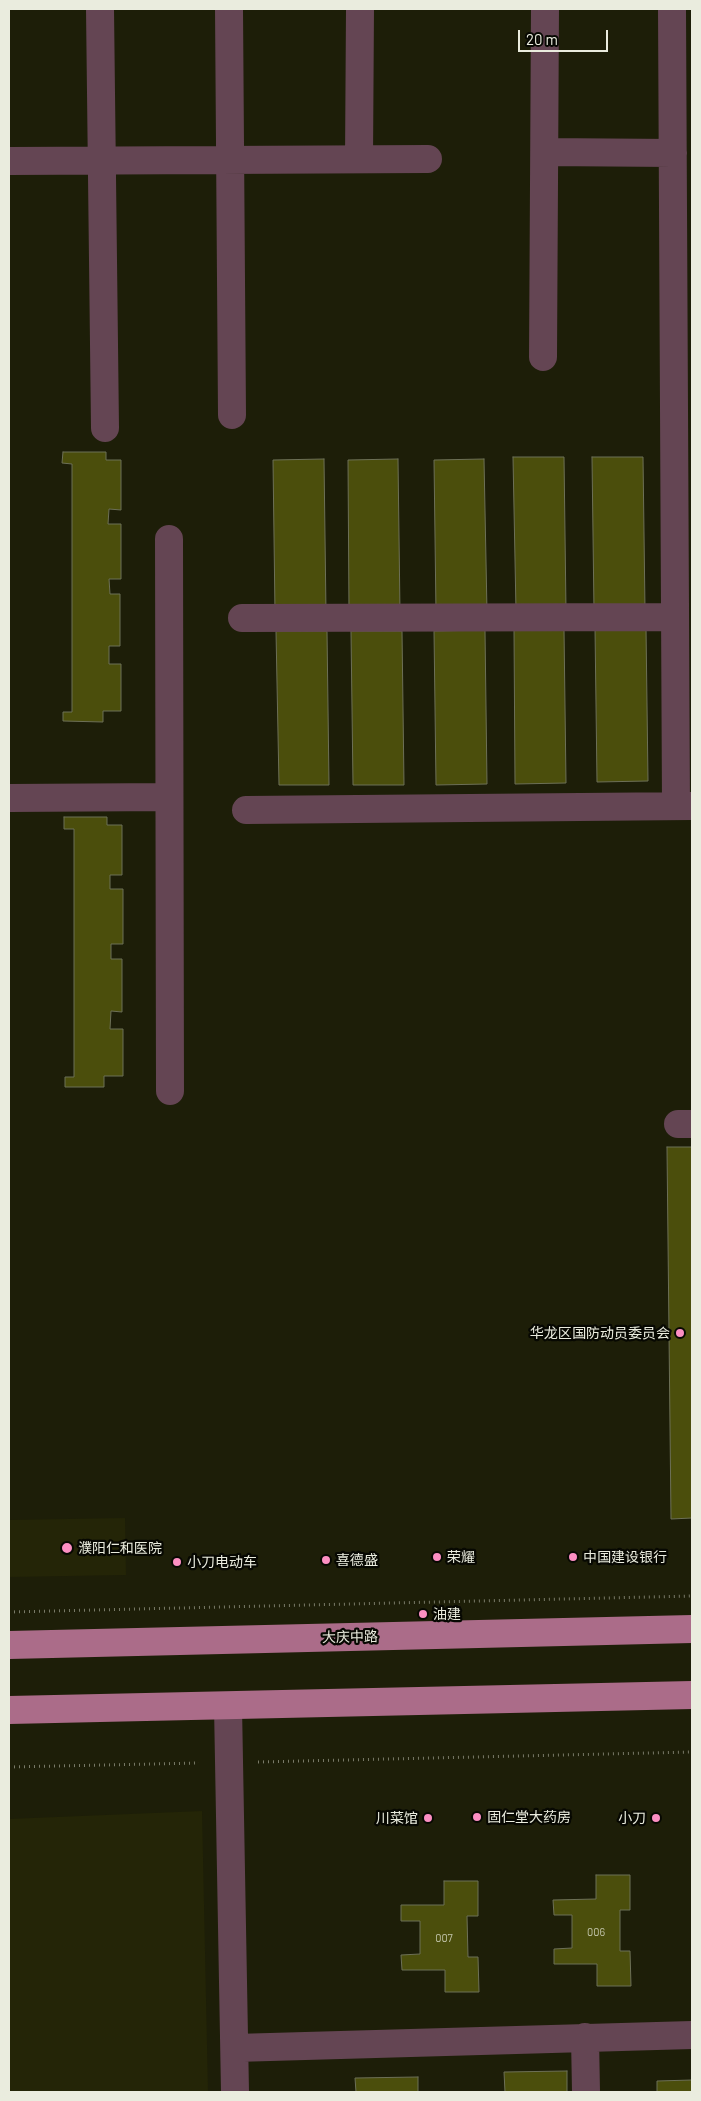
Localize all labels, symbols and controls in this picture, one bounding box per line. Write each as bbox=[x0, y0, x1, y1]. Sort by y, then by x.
scale bar bbox=[521, 20, 611, 52]
text: 20 m bbox=[526, 30, 558, 48]
place label: 华龙区国防动员委员会 bbox=[530, 1325, 670, 1341]
marker: 华龙区国防动员委员会 bbox=[674, 1327, 686, 1339]
place label: 濮阳仁和医院 bbox=[78, 1540, 162, 1556]
marker: 濮阳仁和医院 bbox=[60, 1541, 74, 1555]
place label: 荣耀 bbox=[447, 1549, 475, 1565]
place label: 中国建设银行 bbox=[583, 1549, 667, 1565]
marker: 荣耀 bbox=[431, 1551, 443, 1563]
marker: 中国建设银行 bbox=[567, 1551, 579, 1563]
place label: 喜德盛 bbox=[336, 1552, 378, 1568]
place label: 小刀电动车 bbox=[187, 1554, 257, 1570]
marker: 喜德盛 bbox=[320, 1554, 332, 1566]
marker: 小刀电动车 bbox=[171, 1556, 183, 1568]
place label: 油建 bbox=[433, 1606, 461, 1622]
marker: 油建 bbox=[417, 1608, 429, 1620]
street label: 大庆中路 bbox=[322, 1628, 378, 1646]
place label: 固仁堂大药房 bbox=[487, 1809, 571, 1825]
place label: 川菜馆 bbox=[376, 1810, 418, 1826]
place label: 小刀 bbox=[618, 1810, 646, 1826]
marker: 固仁堂大药房 bbox=[471, 1811, 483, 1823]
marker: 川菜馆 bbox=[422, 1812, 434, 1824]
marker: 小刀 bbox=[650, 1812, 662, 1824]
house number: 006 bbox=[587, 1925, 605, 1939]
house number: 007 bbox=[435, 1931, 453, 1945]

